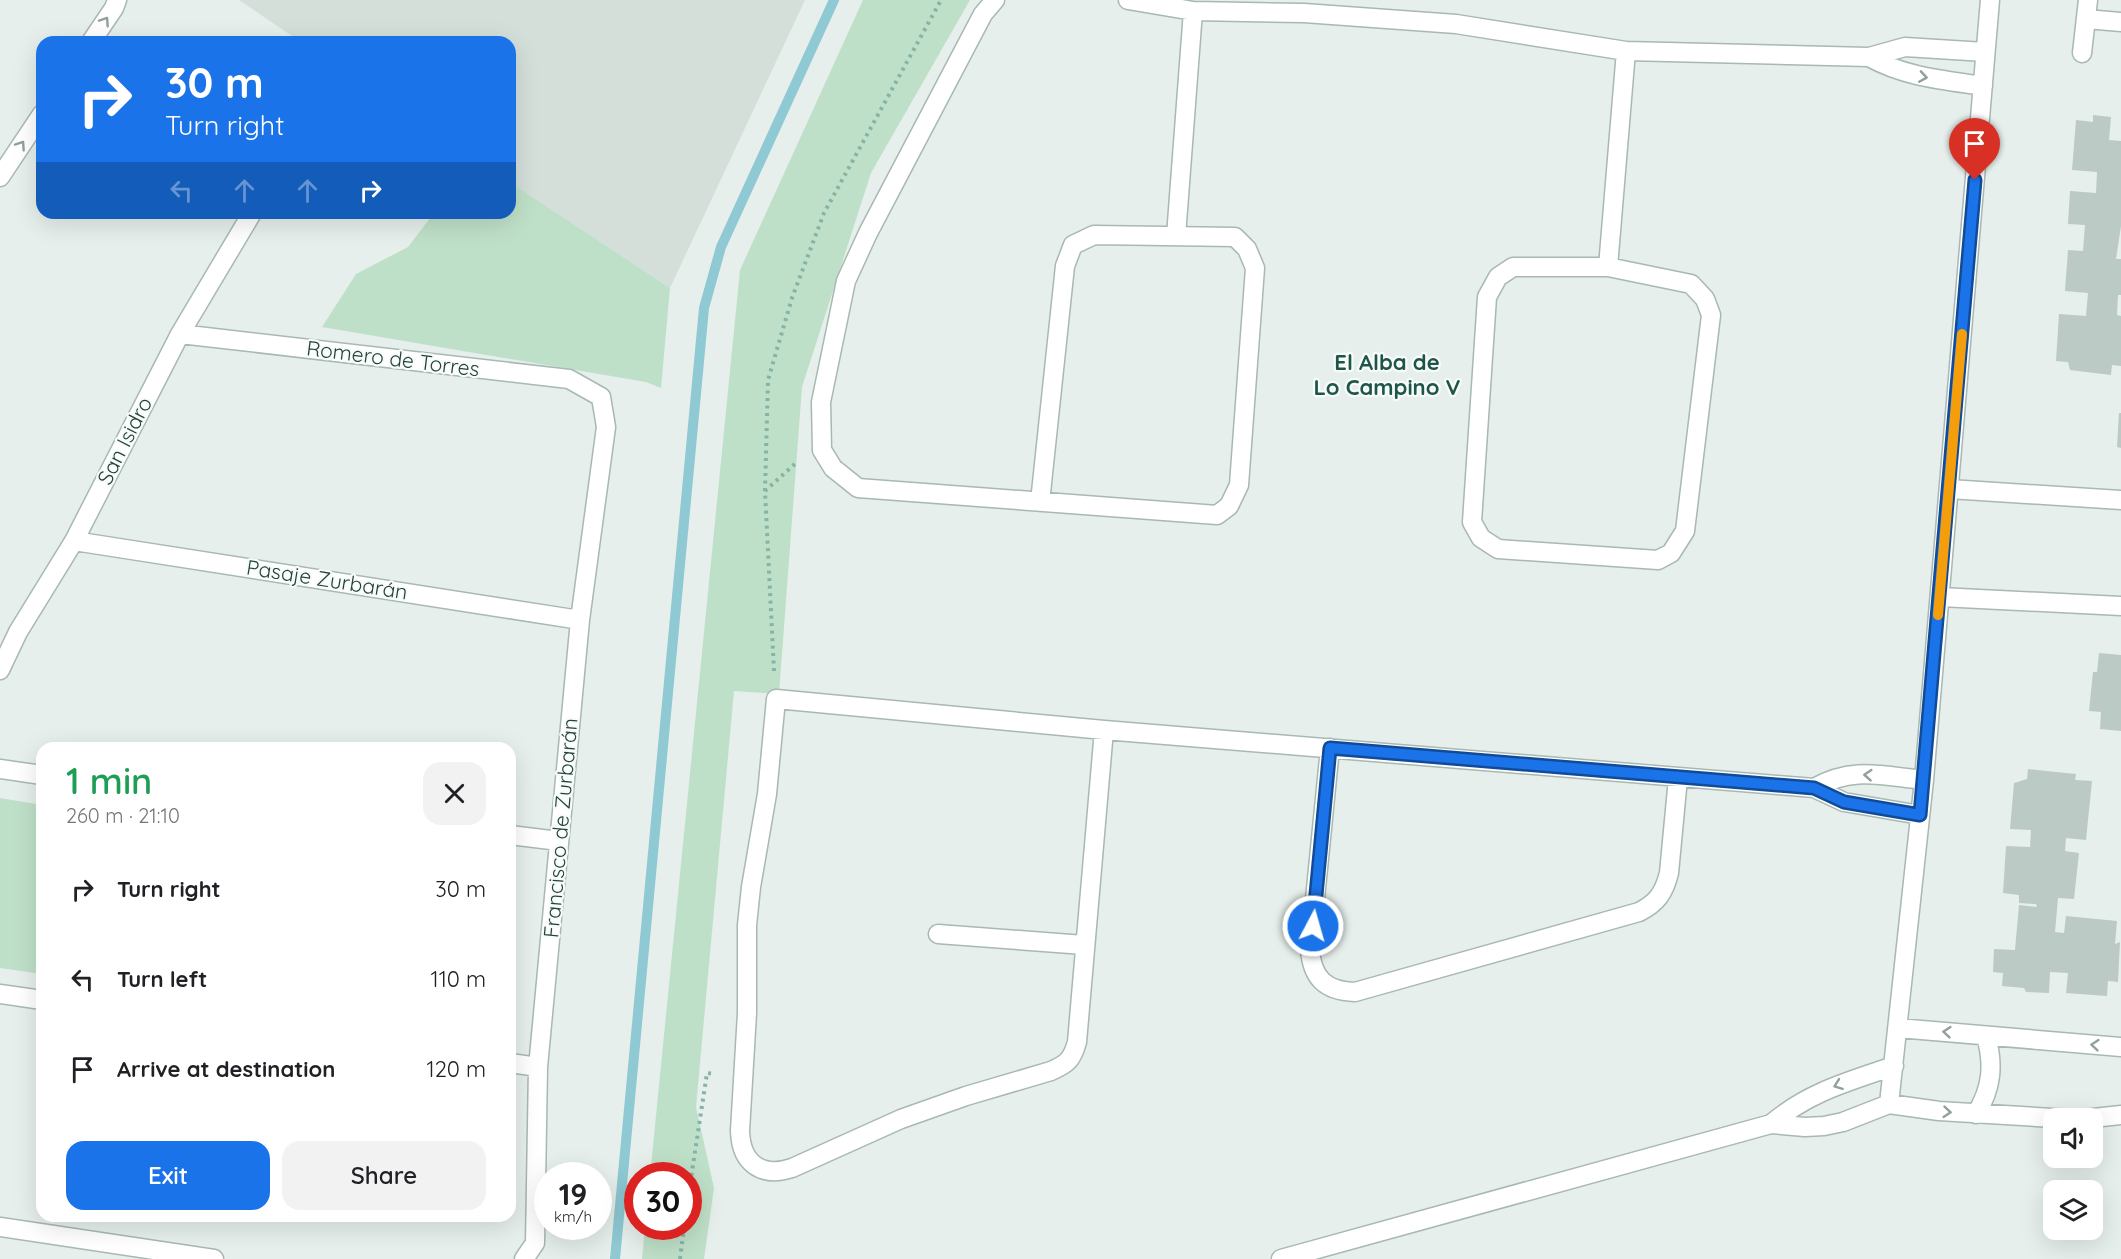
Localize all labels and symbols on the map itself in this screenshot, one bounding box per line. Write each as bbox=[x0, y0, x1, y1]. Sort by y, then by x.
one-way arrow bbox=[98, 17, 109, 28]
one-way arrow bbox=[1918, 70, 1928, 83]
pin bbox=[1949, 118, 2000, 180]
one-way arrow bbox=[14, 141, 25, 152]
street label: Romero de Torres bbox=[305, 334, 481, 382]
district label: El Alba de Lo Campino V bbox=[1313, 348, 1461, 401]
street label: San Isidro bbox=[91, 392, 157, 489]
street label: Pasaje Zurbarán bbox=[245, 553, 410, 605]
street label: Francisco de Zurbarán bbox=[537, 717, 583, 939]
one-way arrow bbox=[1863, 768, 1872, 781]
position arrow bbox=[1281, 894, 1345, 958]
one-way arrow bbox=[1943, 1026, 1952, 1039]
one-way arrow bbox=[2090, 1039, 2099, 1052]
one-way arrow bbox=[1833, 1077, 1844, 1090]
one-way arrow bbox=[1943, 1105, 1952, 1118]
speed limit sign: 30 bbox=[624, 1162, 702, 1240]

